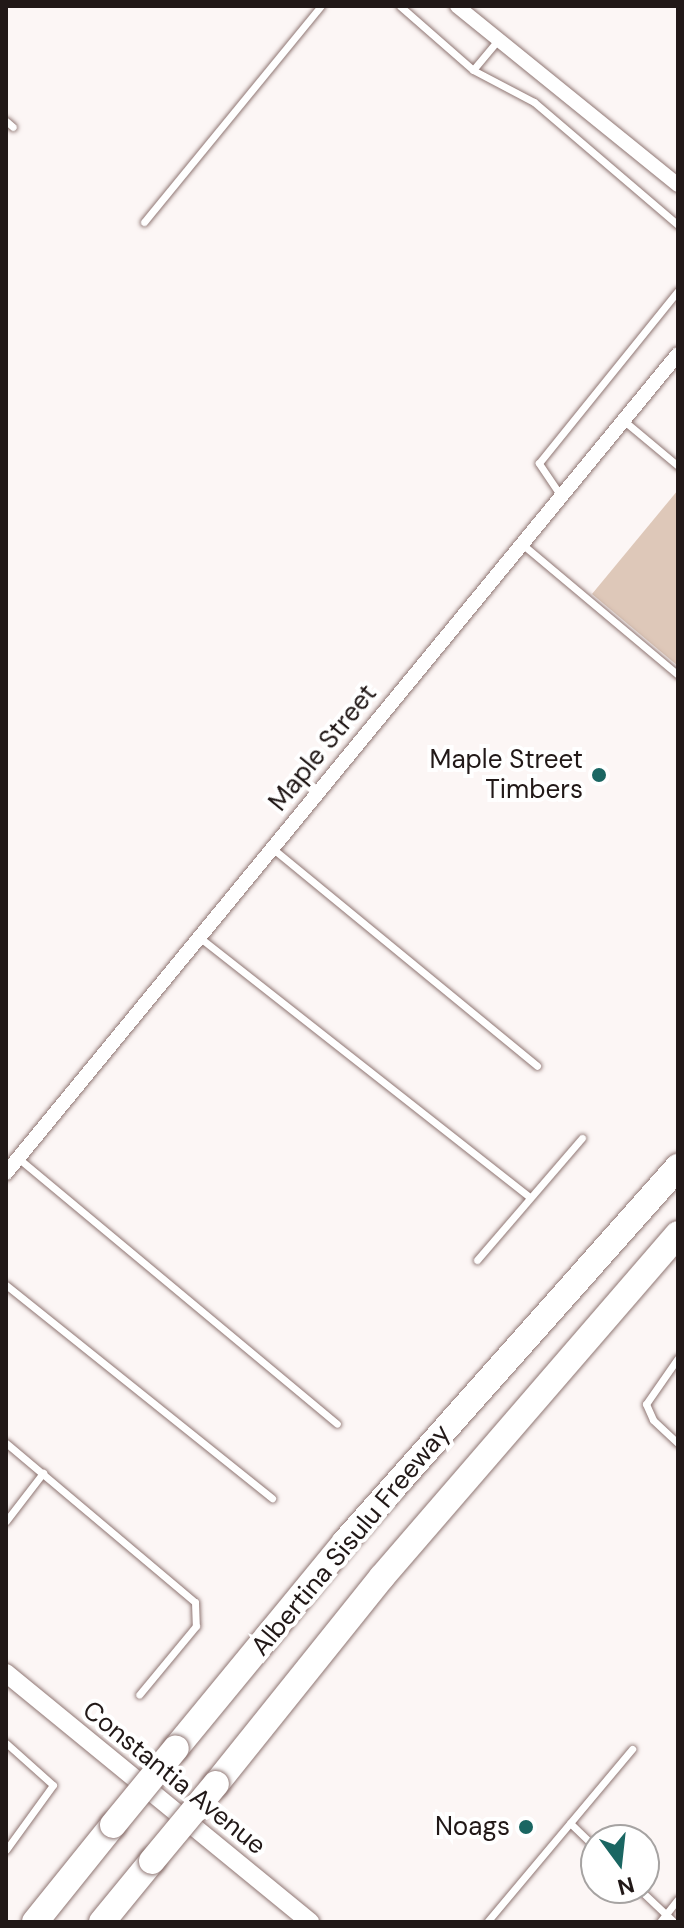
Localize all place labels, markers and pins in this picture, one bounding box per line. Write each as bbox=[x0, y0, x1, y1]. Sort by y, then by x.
place label: Maple Street Timbers bbox=[430, 744, 583, 806]
marker: Maple Street Timbers bbox=[590, 766, 608, 784]
place label: Noags bbox=[435, 1811, 510, 1843]
marker: Noags bbox=[517, 1818, 535, 1836]

